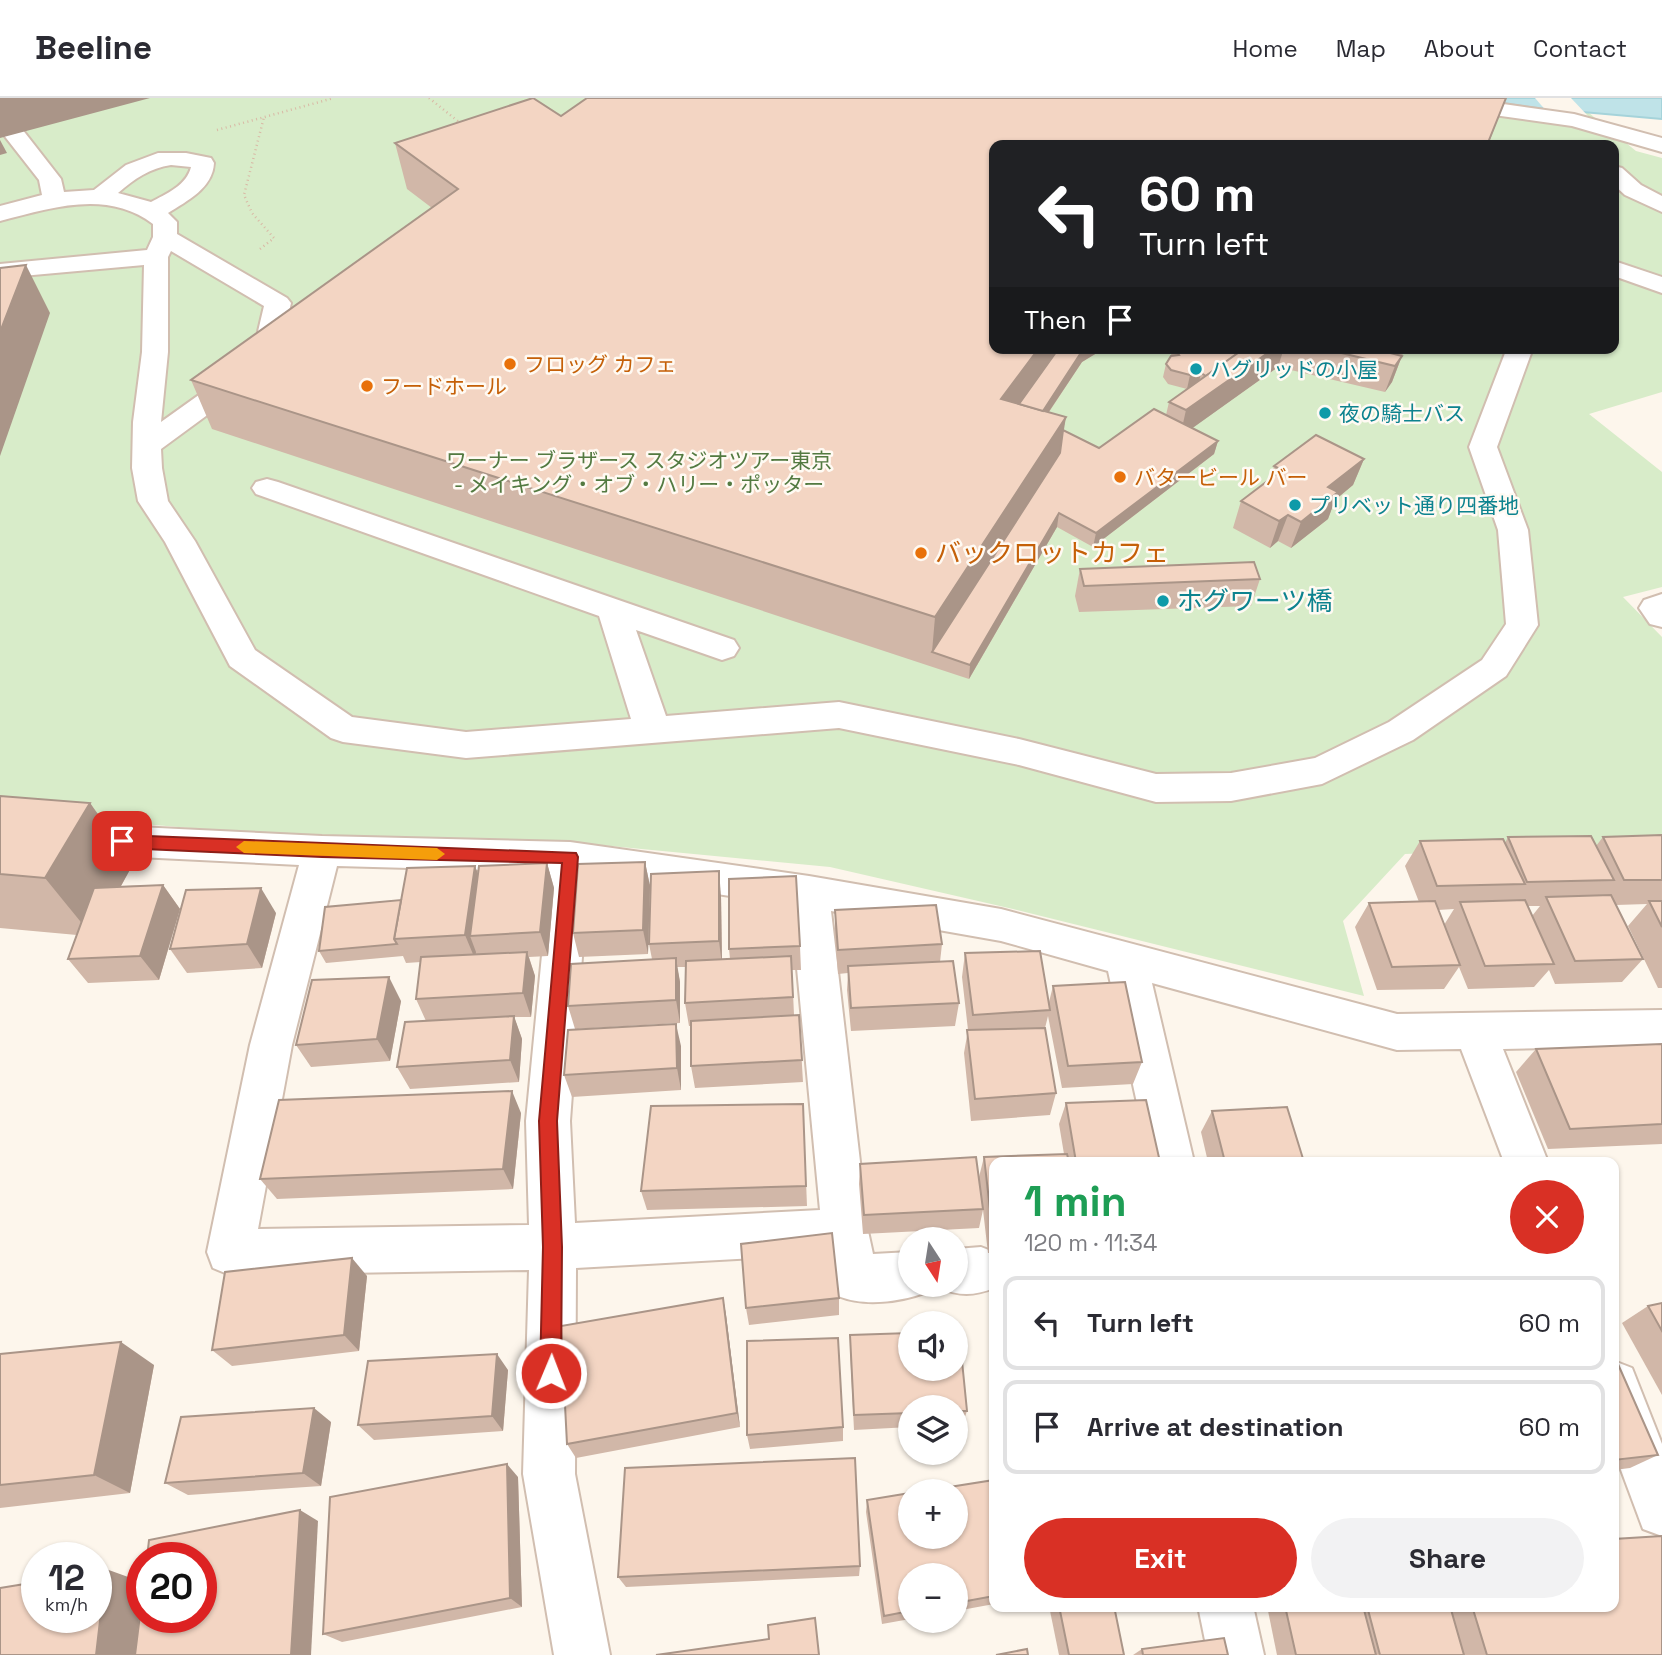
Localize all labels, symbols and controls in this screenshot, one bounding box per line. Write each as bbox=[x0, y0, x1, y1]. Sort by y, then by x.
text: Beeline bbox=[35, 27, 152, 69]
text: Home bbox=[1232, 33, 1298, 64]
text: Map bbox=[1336, 33, 1386, 64]
text: About bbox=[1424, 33, 1495, 64]
text: Contact bbox=[1533, 33, 1627, 64]
text: 60 m bbox=[1139, 163, 1255, 225]
icon: left bbox=[1024, 168, 1115, 259]
text: Turn left bbox=[1139, 224, 1269, 264]
icon: arrive bbox=[1101, 301, 1139, 339]
text: Then bbox=[1024, 303, 1087, 337]
place label: フロッグ カフェ bbox=[524, 351, 676, 378]
marker: フロッグ カフェ bbox=[502, 356, 518, 372]
place label: ハグリッドの小屋 bbox=[1210, 356, 1378, 383]
marker: ハグリッドの小屋 bbox=[1188, 361, 1204, 377]
place label: フードホール bbox=[381, 373, 507, 400]
marker: フードホール bbox=[359, 378, 375, 394]
place label: 夜の騎士バス bbox=[1339, 400, 1465, 427]
marker: 夜の騎士バス bbox=[1317, 405, 1333, 421]
park label: ワーナー ブラザース スタジオツアー東京 - メイキング・オブ・ハリー・ポッター bbox=[446, 447, 832, 498]
place label: バタービール バー bbox=[1134, 464, 1307, 491]
marker: バタービール バー bbox=[1112, 469, 1128, 485]
place label: プリベット通り四番地 bbox=[1309, 492, 1519, 519]
marker: プリベット通り四番地 bbox=[1287, 497, 1303, 513]
place label: バックロットカフェ bbox=[935, 536, 1169, 570]
marker: バックロットカフェ bbox=[913, 545, 929, 561]
place label: ホグワーツ橋 bbox=[1177, 584, 1332, 618]
marker: ホグワーツ橋 bbox=[1155, 593, 1171, 609]
pin bbox=[92, 811, 152, 871]
icon: arrive bbox=[103, 822, 141, 860]
text: 1 min bbox=[1024, 1175, 1127, 1228]
button: close bbox=[1510, 1180, 1584, 1254]
north arrow bbox=[898, 1227, 968, 1297]
map controls bbox=[898, 1227, 968, 1633]
text: 120 m · 11:34 bbox=[1024, 1228, 1157, 1258]
icon: left bbox=[1028, 1304, 1066, 1342]
text: Turn left bbox=[1087, 1306, 1194, 1340]
text: 60 m bbox=[1518, 1306, 1580, 1340]
button: sound bbox=[898, 1311, 968, 1381]
position arrow bbox=[514, 1336, 588, 1410]
button: layers bbox=[898, 1395, 968, 1465]
icon: arrive bbox=[1028, 1408, 1066, 1446]
text: Arrive at destination bbox=[1087, 1410, 1344, 1444]
text: 60 m bbox=[1518, 1410, 1580, 1444]
button: + bbox=[898, 1479, 968, 1549]
button: Exit bbox=[1024, 1518, 1297, 1598]
button: Share bbox=[1311, 1518, 1584, 1598]
speed limit sign: 20 bbox=[126, 1542, 217, 1633]
text: 12 bbox=[48, 1556, 85, 1600]
button: − bbox=[898, 1563, 968, 1633]
text: km/h bbox=[45, 1593, 88, 1616]

